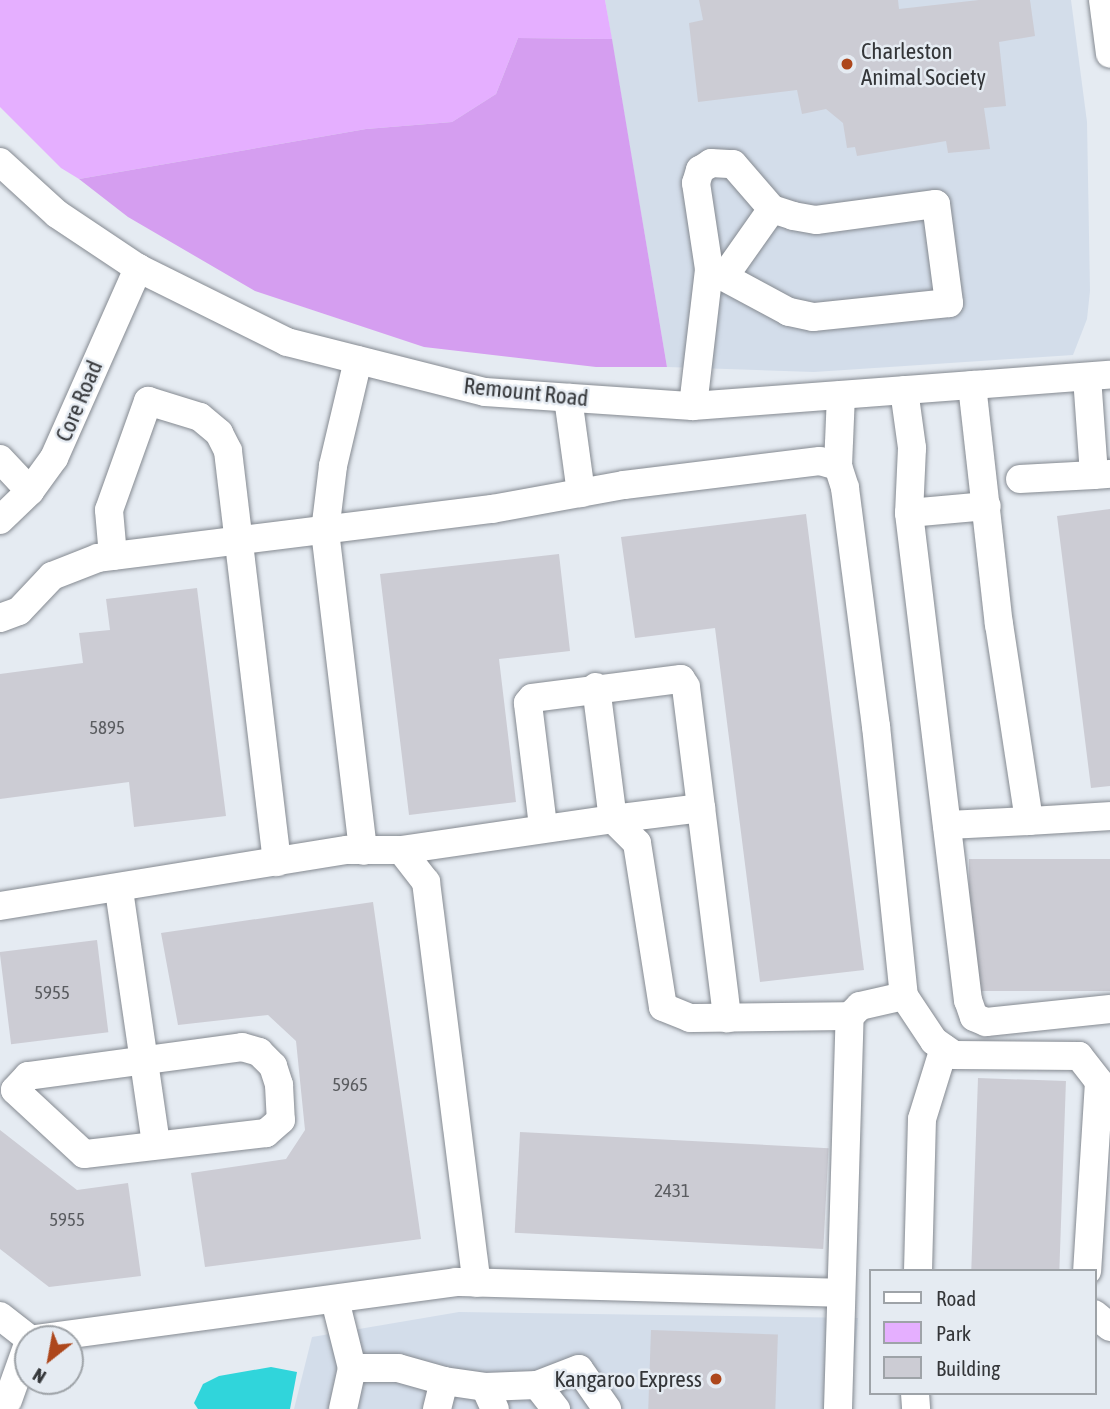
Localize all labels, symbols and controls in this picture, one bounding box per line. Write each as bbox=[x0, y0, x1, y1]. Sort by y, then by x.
place label: Charleston Animal Society bbox=[861, 37, 986, 91]
marker: Charleston Animal Society bbox=[839, 56, 855, 72]
street label: Core Road bbox=[50, 356, 108, 446]
street label: Remount Road bbox=[462, 372, 590, 412]
house number: 5895 bbox=[89, 717, 125, 739]
house number: 5955 bbox=[34, 982, 70, 1004]
house number: 5965 bbox=[332, 1074, 368, 1096]
house number: 2431 bbox=[654, 1180, 690, 1202]
house number: 5955 bbox=[49, 1209, 85, 1231]
legend bbox=[869, 1269, 1096, 1395]
text: Road bbox=[936, 1286, 976, 1310]
text: Park bbox=[936, 1321, 971, 1345]
north arrow bbox=[14, 1325, 84, 1395]
text: Building bbox=[936, 1356, 1000, 1380]
text: N bbox=[29, 1364, 50, 1389]
place label: Kangaroo Express bbox=[554, 1365, 702, 1393]
marker: Kangaroo Express bbox=[708, 1371, 724, 1387]

